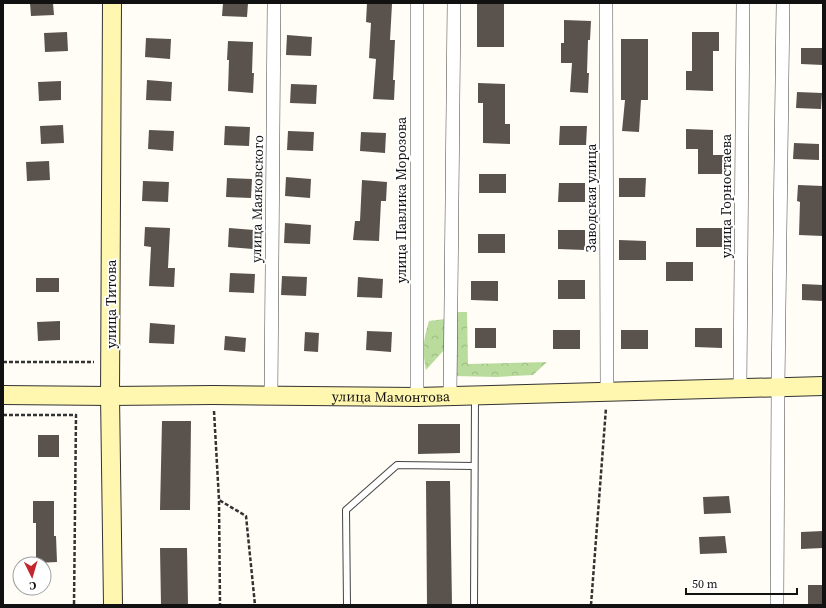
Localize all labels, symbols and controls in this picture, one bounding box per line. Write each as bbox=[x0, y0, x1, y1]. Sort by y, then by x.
street label: улица Павлика Морозова bbox=[391, 116, 411, 283]
street label: улица Горностаева bbox=[716, 133, 736, 258]
street label: улица Маяковского bbox=[246, 135, 268, 263]
street label: Заводская улица bbox=[581, 143, 601, 252]
street label: улица Титова bbox=[101, 259, 121, 348]
street label: улица Мамонтова bbox=[332, 386, 451, 407]
north arrow bbox=[12, 556, 52, 596]
scale bar bbox=[686, 570, 797, 596]
text: 50 m bbox=[692, 576, 718, 592]
text: С bbox=[29, 578, 37, 593]

